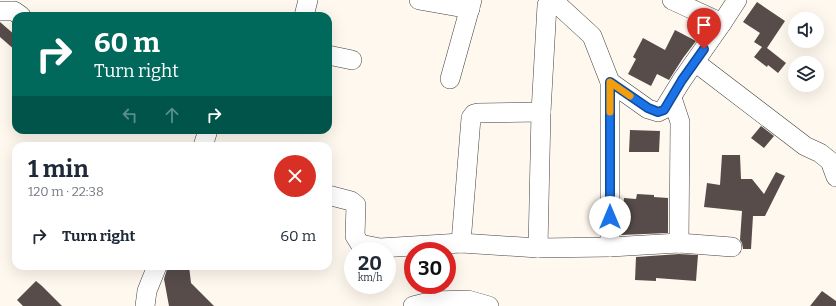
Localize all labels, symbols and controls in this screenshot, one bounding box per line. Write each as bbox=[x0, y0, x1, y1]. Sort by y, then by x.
pin bbox=[687, 8, 721, 49]
map controls bbox=[788, 12, 824, 92]
button: sound bbox=[788, 12, 824, 48]
icon: arrive bbox=[693, 14, 715, 36]
text: 60 m bbox=[94, 26, 160, 59]
icon: right bbox=[28, 28, 80, 80]
button: layers bbox=[788, 56, 824, 92]
text: Turn right bbox=[94, 60, 179, 82]
icon: left bbox=[119, 104, 141, 126]
icon: ahead bbox=[161, 104, 183, 126]
icon: right bbox=[203, 104, 225, 126]
text: 1 min bbox=[28, 155, 89, 183]
button: close bbox=[274, 155, 316, 197]
text: 120 m · 22:38 bbox=[28, 184, 104, 199]
position arrow bbox=[589, 196, 631, 238]
icon: right bbox=[28, 225, 50, 247]
text: Turn right bbox=[62, 227, 135, 245]
text: 60 m bbox=[280, 227, 316, 245]
speed limit sign: 30 bbox=[404, 242, 456, 294]
text: 20 bbox=[358, 251, 382, 275]
text: km/h bbox=[358, 272, 382, 284]

